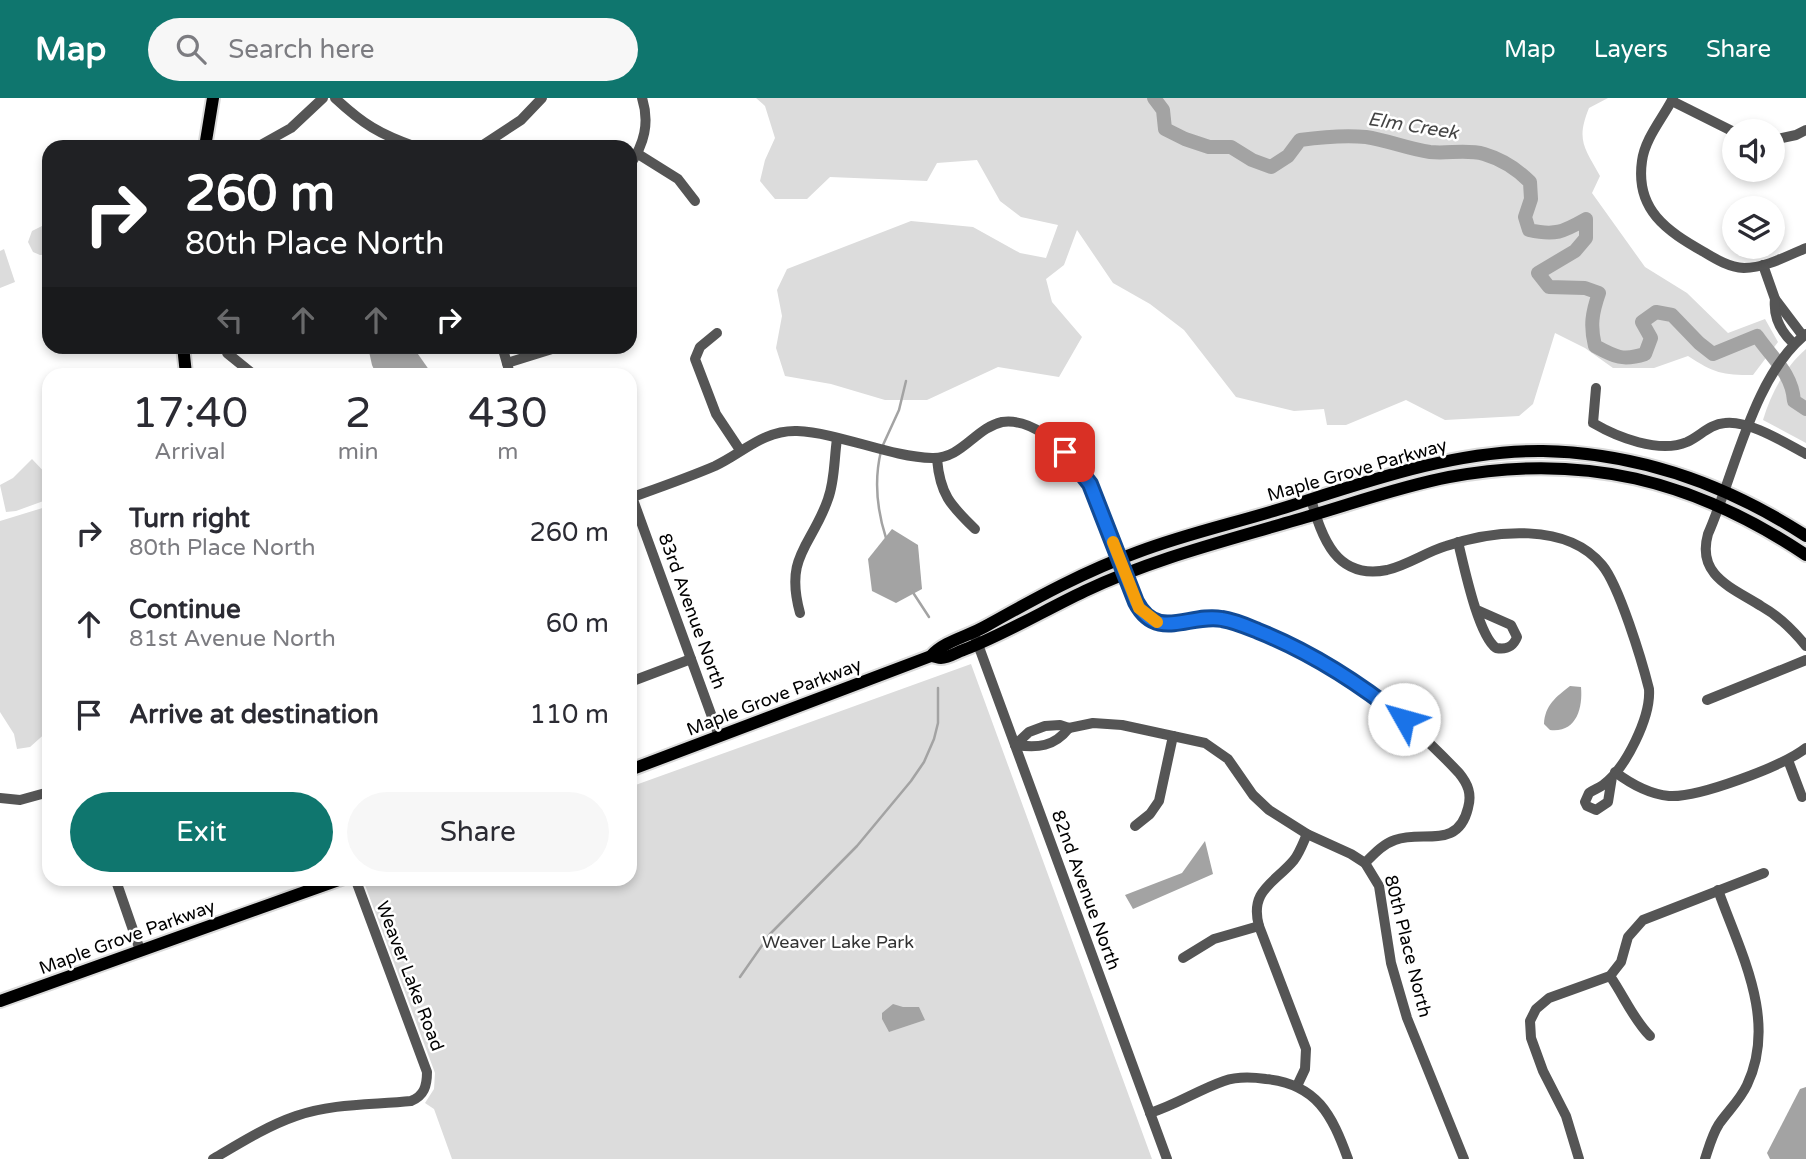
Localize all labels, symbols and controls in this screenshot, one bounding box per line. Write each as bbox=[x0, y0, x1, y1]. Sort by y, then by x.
search box bbox=[148, 18, 638, 81]
text: Map bbox=[35, 30, 106, 69]
icon: search bbox=[172, 30, 210, 68]
text: Search here bbox=[228, 34, 374, 65]
text: Map bbox=[1504, 35, 1556, 64]
text: Layers bbox=[1594, 35, 1668, 64]
text: Share bbox=[1706, 35, 1771, 64]
water label: Elm Creek bbox=[1366, 108, 1461, 144]
map controls bbox=[1722, 119, 1785, 259]
button: sound bbox=[1722, 119, 1785, 182]
text: 260 m bbox=[185, 165, 335, 224]
icon: right bbox=[70, 168, 161, 259]
button: layers bbox=[1722, 196, 1785, 259]
text: 80th Place North bbox=[185, 225, 445, 263]
icon: left bbox=[211, 301, 249, 339]
icon: ahead bbox=[284, 301, 322, 339]
icon: ahead bbox=[357, 301, 395, 339]
icon: right bbox=[430, 301, 468, 339]
text: 17:40 bbox=[132, 388, 248, 439]
text: 2 bbox=[345, 388, 371, 439]
text: 430 bbox=[468, 388, 547, 439]
pin bbox=[1035, 422, 1095, 482]
icon: arrive bbox=[1046, 433, 1084, 471]
street label: Maple Grove Parkway bbox=[1265, 434, 1450, 506]
text: Arrival bbox=[154, 438, 225, 466]
text: min bbox=[338, 438, 379, 466]
text: m bbox=[497, 438, 518, 466]
text: Turn right bbox=[129, 503, 250, 534]
icon: right bbox=[70, 514, 108, 552]
text: 260 m bbox=[529, 517, 609, 548]
street label: 83rd Avenue North bbox=[654, 530, 730, 692]
text: 80th Place North bbox=[129, 534, 316, 562]
text: Continue bbox=[129, 594, 241, 625]
icon: ahead bbox=[70, 605, 108, 643]
text: 60 m bbox=[546, 608, 609, 639]
text: 81st Avenue North bbox=[129, 625, 336, 653]
street label: Maple Grove Parkway bbox=[683, 653, 865, 741]
position arrow bbox=[1367, 682, 1441, 756]
icon: arrive bbox=[70, 696, 108, 734]
text: Arrive at destination bbox=[129, 699, 379, 730]
text: 110 m bbox=[529, 699, 609, 730]
button: Exit bbox=[70, 792, 333, 872]
button: Share bbox=[347, 792, 609, 872]
street label: 82nd Avenue North bbox=[1047, 807, 1125, 973]
street label: 80th Place North bbox=[1380, 873, 1436, 1019]
street label: Maple Grove Parkway bbox=[36, 895, 218, 979]
street label: Weaver Lake Road bbox=[371, 898, 449, 1054]
park label: Weaver Lake Park bbox=[762, 931, 914, 953]

